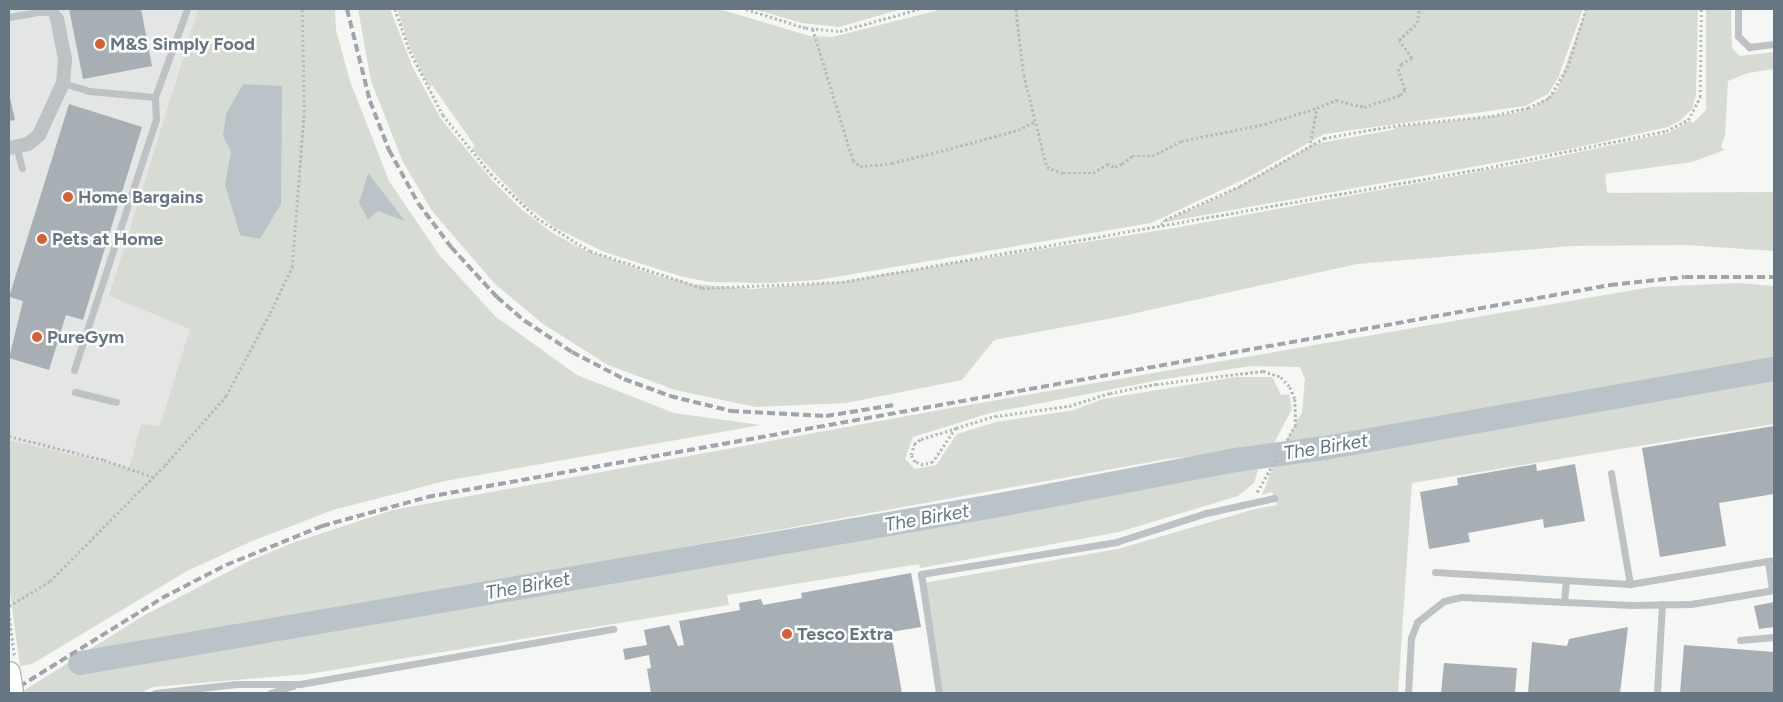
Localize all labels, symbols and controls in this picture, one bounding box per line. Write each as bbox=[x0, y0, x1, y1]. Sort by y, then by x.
place label: M&S Simply Food bbox=[110, 33, 255, 55]
marker: M&S Simply Food bbox=[94, 38, 106, 50]
place label: Home Bargains bbox=[78, 186, 203, 208]
marker: Home Bargains bbox=[62, 191, 74, 203]
place label: Pets at Home bbox=[52, 228, 163, 250]
marker: Pets at Home bbox=[36, 233, 48, 245]
place label: PureGym bbox=[47, 326, 124, 348]
marker: PureGym bbox=[31, 331, 43, 343]
water label: The Birket bbox=[1282, 429, 1370, 465]
water label: The Birket bbox=[883, 499, 971, 537]
water label: The Birket bbox=[484, 567, 572, 605]
place label: Tesco Extra bbox=[797, 623, 893, 645]
marker: Tesco Extra bbox=[781, 628, 793, 640]

